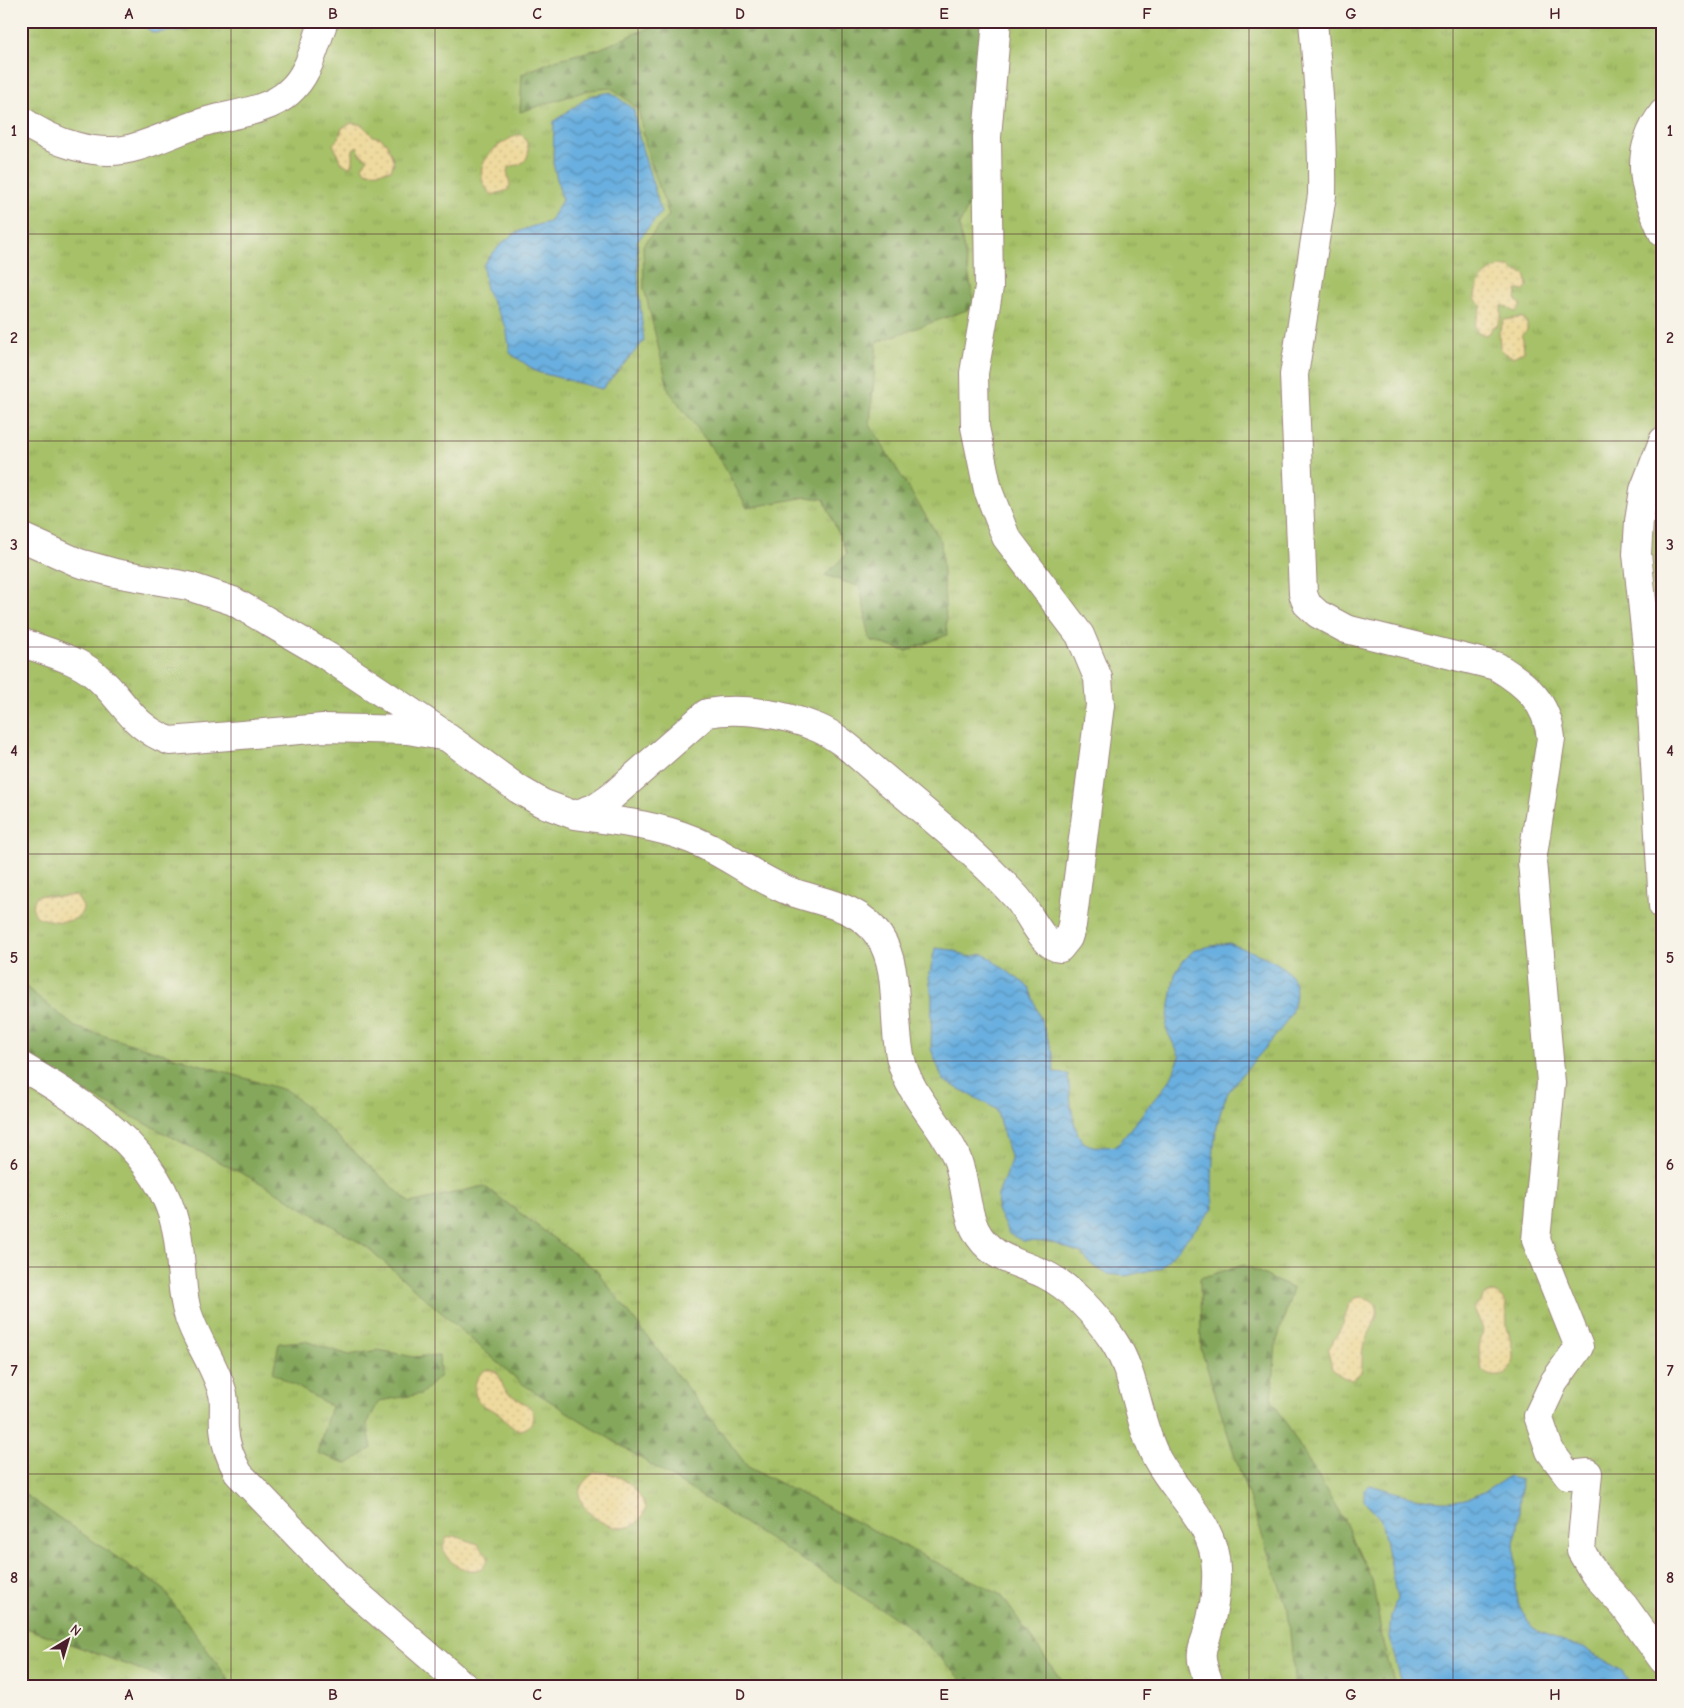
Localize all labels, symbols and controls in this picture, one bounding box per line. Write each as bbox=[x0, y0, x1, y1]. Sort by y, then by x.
text: A bbox=[125, 5, 134, 23]
text: B bbox=[328, 5, 338, 23]
text: C bbox=[532, 5, 542, 23]
text: D bbox=[735, 5, 745, 23]
text: E bbox=[939, 5, 949, 23]
text: F bbox=[1142, 5, 1152, 23]
text: G bbox=[1345, 5, 1357, 23]
text: H bbox=[1549, 5, 1561, 23]
text: 1 bbox=[11, 122, 17, 140]
text: 1 bbox=[1667, 122, 1673, 140]
text: 2 bbox=[10, 329, 18, 347]
text: 2 bbox=[1666, 329, 1674, 347]
text: 3 bbox=[10, 536, 18, 554]
text: 3 bbox=[1666, 536, 1674, 554]
text: 4 bbox=[10, 742, 18, 760]
text: 4 bbox=[1666, 742, 1674, 760]
text: 5 bbox=[10, 949, 18, 967]
text: 5 bbox=[1666, 949, 1674, 967]
text: 6 bbox=[10, 1156, 18, 1174]
text: 6 bbox=[1666, 1156, 1674, 1174]
text: 7 bbox=[10, 1362, 18, 1380]
text: 7 bbox=[1666, 1362, 1674, 1380]
text: 8 bbox=[10, 1569, 18, 1587]
text: 8 bbox=[1666, 1569, 1674, 1587]
north arrow bbox=[42, 1616, 92, 1666]
text: N bbox=[67, 1621, 85, 1640]
text: A bbox=[125, 1686, 134, 1704]
text: B bbox=[328, 1686, 338, 1704]
text: C bbox=[532, 1686, 542, 1704]
text: D bbox=[735, 1686, 745, 1704]
text: E bbox=[939, 1686, 949, 1704]
text: F bbox=[1142, 1686, 1152, 1704]
text: G bbox=[1345, 1686, 1357, 1704]
text: H bbox=[1549, 1686, 1561, 1704]

